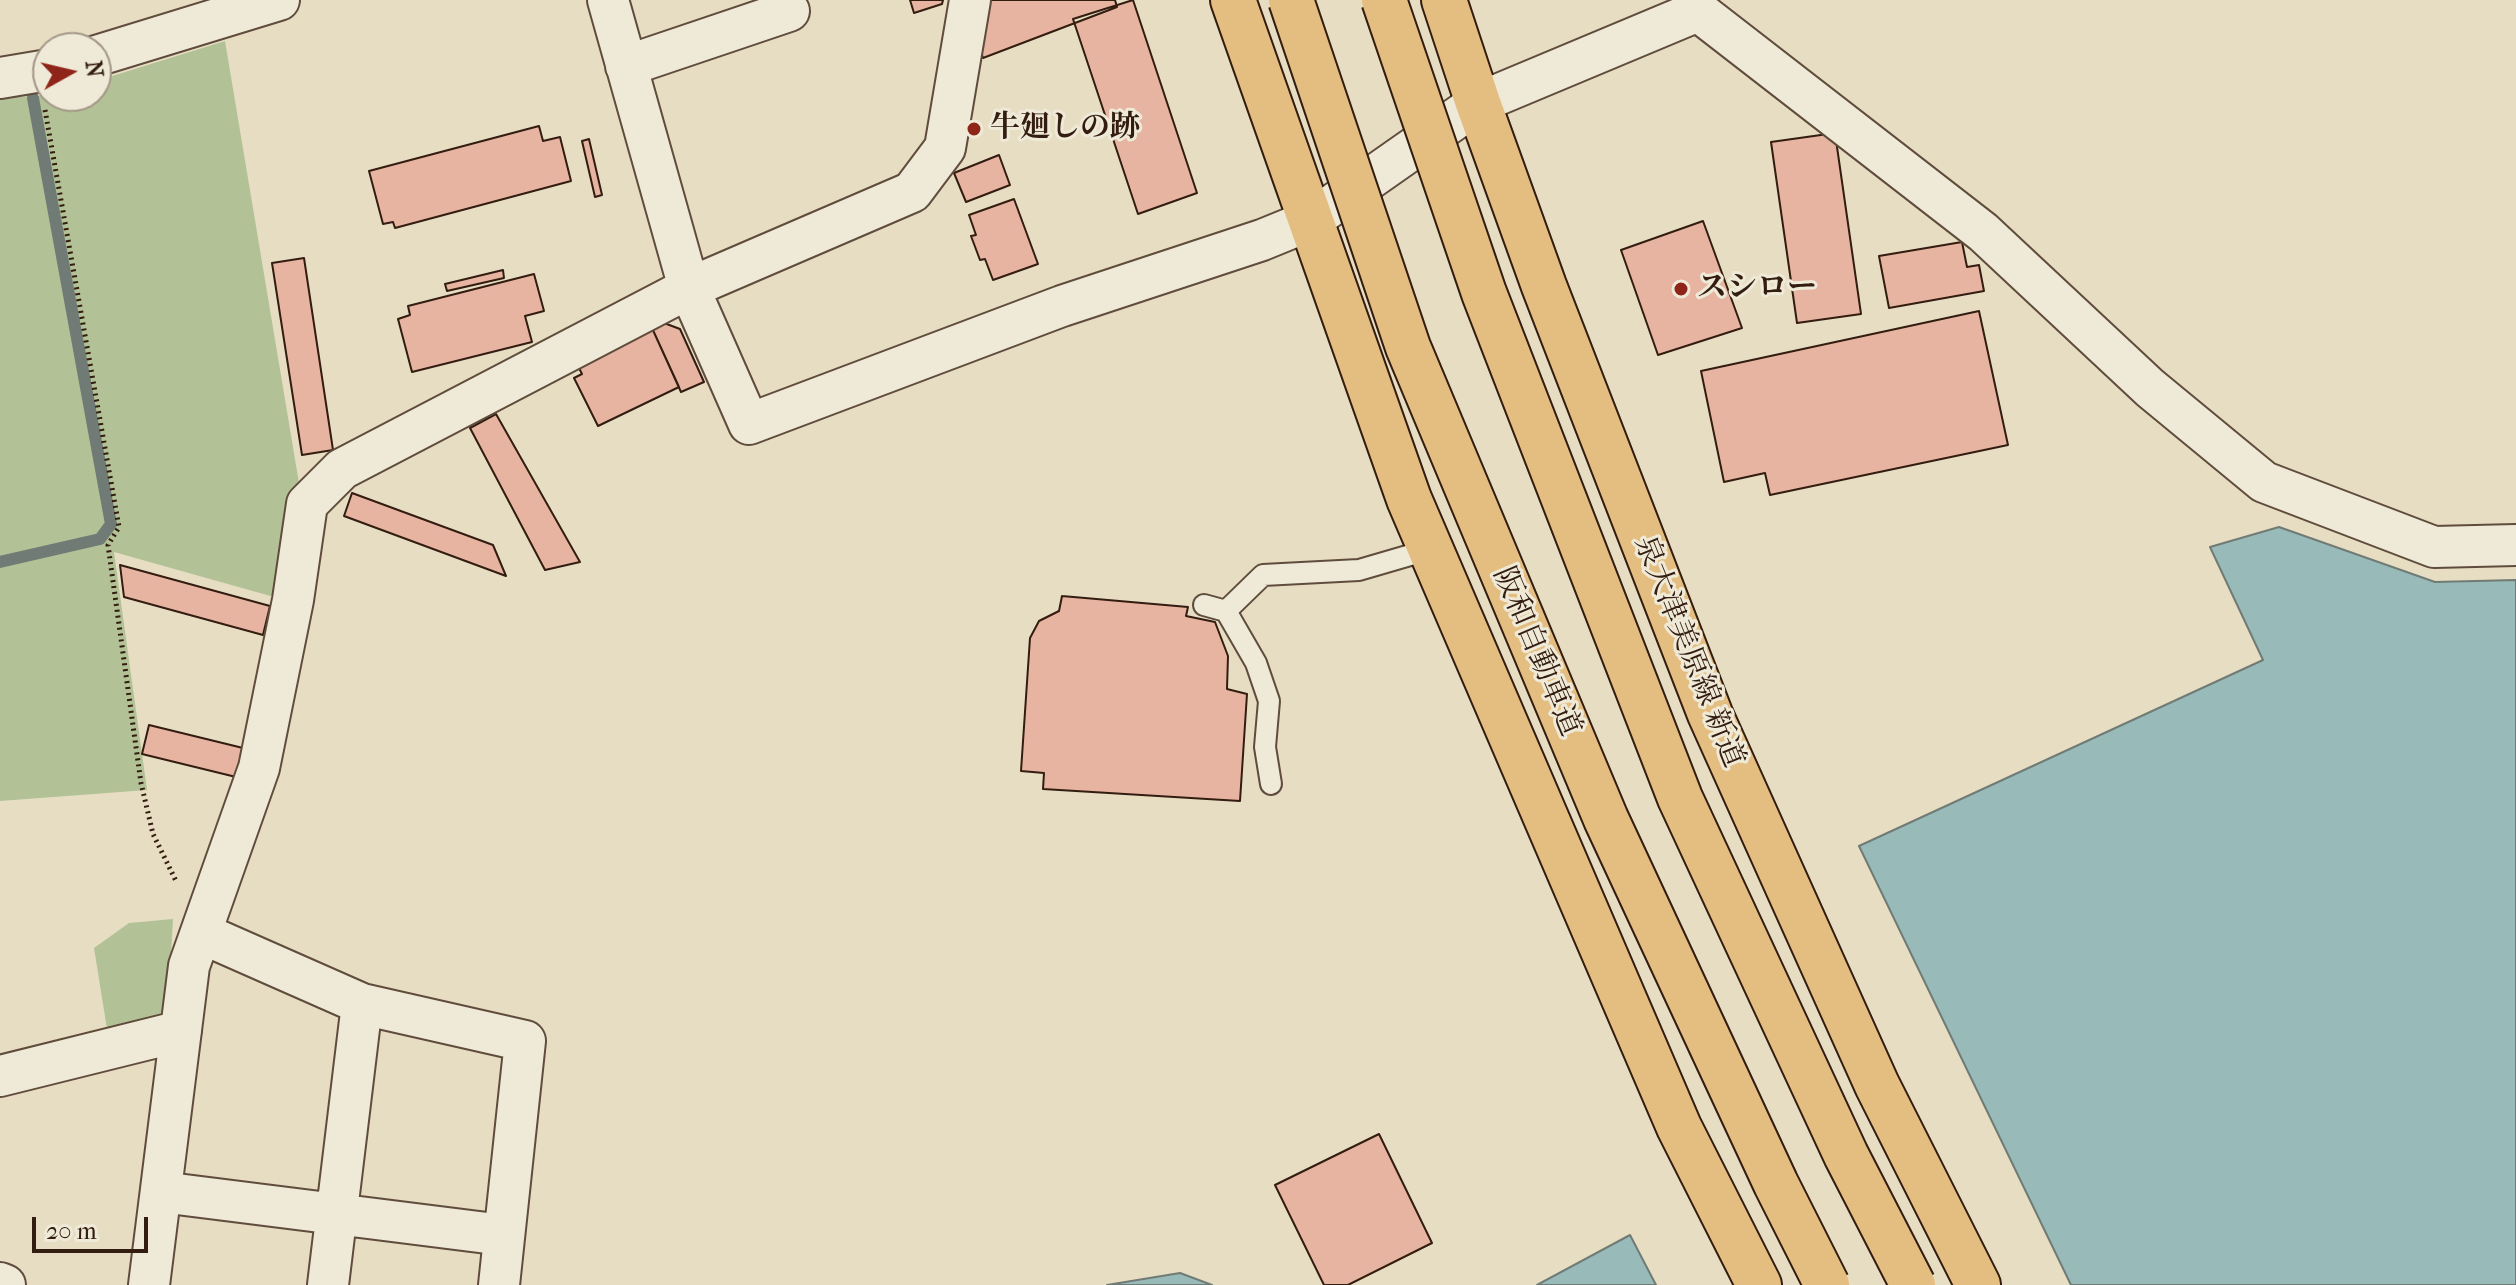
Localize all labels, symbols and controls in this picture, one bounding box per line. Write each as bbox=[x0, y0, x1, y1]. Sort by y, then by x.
north arrow bbox=[32, 32, 112, 112]
text: N bbox=[80, 59, 108, 79]
place label: 牛廻しの跡 bbox=[990, 111, 1140, 147]
marker: 牛廻しの跡 bbox=[965, 120, 983, 138]
place label: スシロー bbox=[1697, 271, 1817, 307]
marker: スシロー bbox=[1672, 280, 1690, 298]
street label: 泉大津美原線 新道 bbox=[1625, 531, 1751, 773]
street label: 阪和自動車道 bbox=[1484, 562, 1588, 742]
scale bar bbox=[36, 1201, 152, 1251]
text: 20 m bbox=[46, 1217, 97, 1245]

